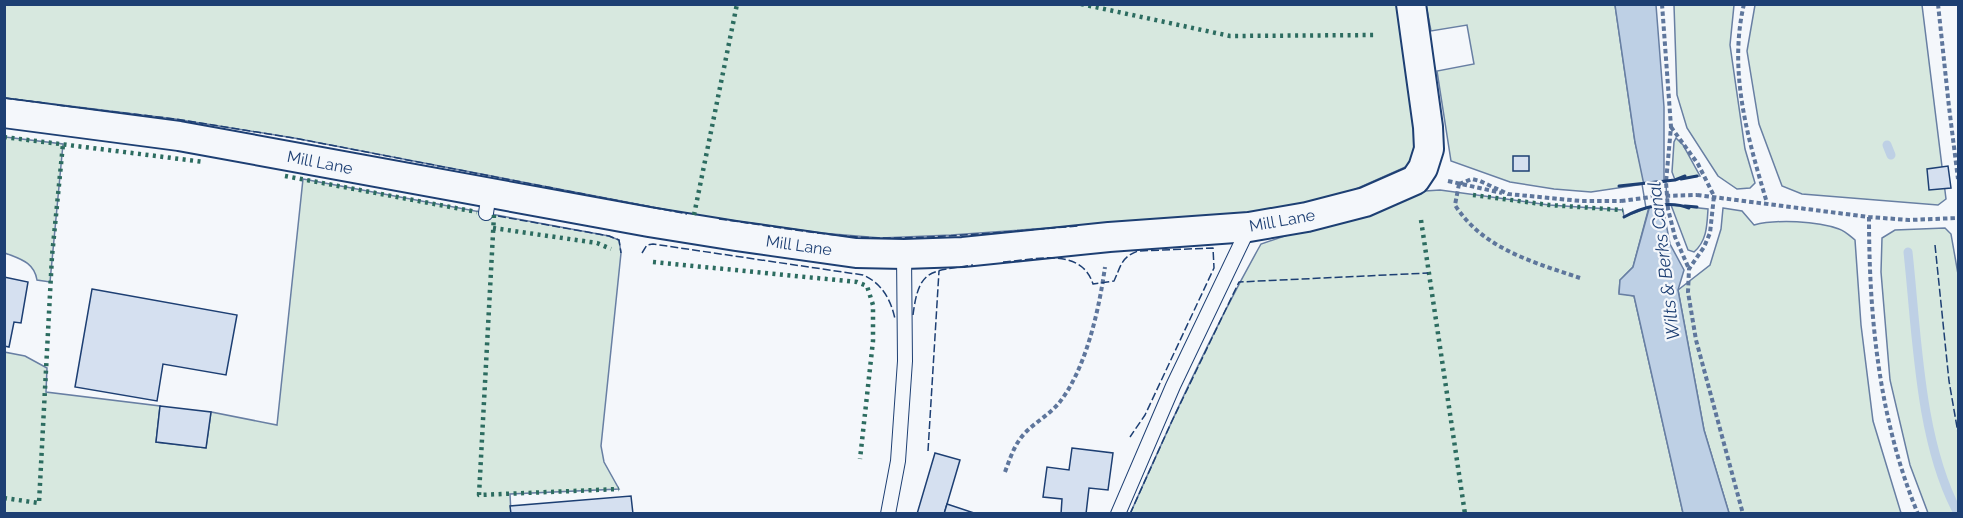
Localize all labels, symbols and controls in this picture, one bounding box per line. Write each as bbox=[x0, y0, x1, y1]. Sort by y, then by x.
street label: Mill Lane bbox=[285, 147, 354, 178]
water label: Wilts & Berks Canal bbox=[1643, 180, 1684, 342]
street label: Mill Lane bbox=[1248, 205, 1317, 236]
street label: Mill Lane bbox=[765, 231, 833, 260]

